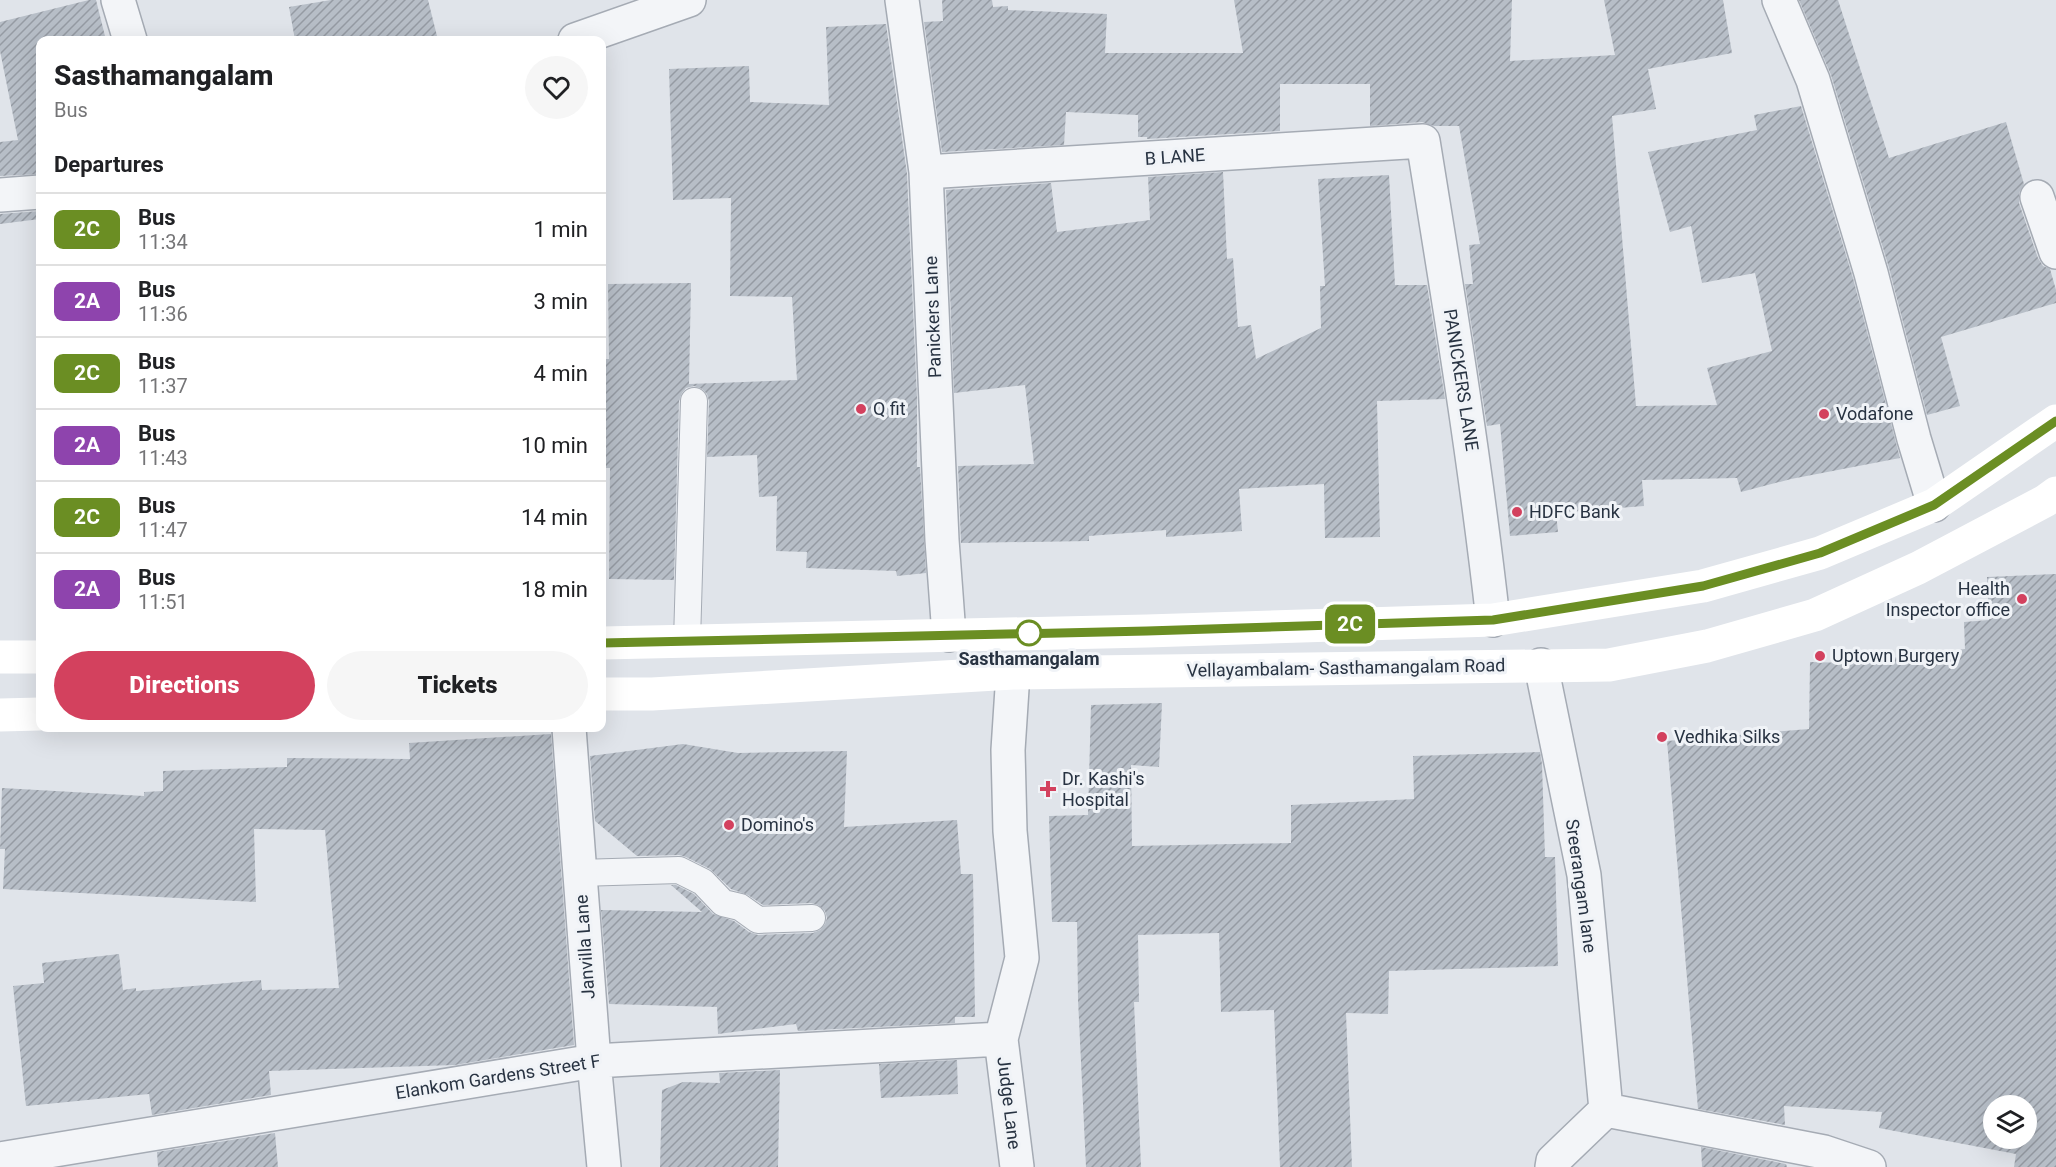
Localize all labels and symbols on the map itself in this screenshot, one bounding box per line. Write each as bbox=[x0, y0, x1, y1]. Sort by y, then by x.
street label: B LANE bbox=[1144, 144, 1206, 169]
street label: Panickers Lane bbox=[920, 256, 945, 378]
street label: PANICKERS LANE bbox=[1440, 307, 1483, 453]
place label: Q fit bbox=[873, 398, 906, 419]
marker: Q fit bbox=[854, 402, 868, 416]
place label: Vodafone bbox=[1836, 403, 1913, 424]
marker: Vodafone bbox=[1817, 407, 1831, 421]
place label: HDFC Bank bbox=[1529, 501, 1621, 522]
marker: HDFC Bank bbox=[1510, 505, 1524, 519]
place label: Health Inspector office bbox=[1886, 578, 2010, 620]
marker: Health Inspector office bbox=[2015, 592, 2029, 606]
line badge: 2C bbox=[1323, 604, 1377, 644]
marker: Sasthamangalam bbox=[1016, 620, 1042, 646]
place label: Uptown Burgery bbox=[1832, 645, 1960, 666]
place label: Sasthamangalam bbox=[959, 648, 1100, 669]
marker: Uptown Burgery bbox=[1813, 649, 1827, 663]
street label: Vellayambalam- Sasthamangalam Road bbox=[1186, 654, 1506, 681]
place label: Vedhika Silks bbox=[1674, 726, 1780, 747]
marker: Vedhika Silks bbox=[1655, 730, 1669, 744]
place label: Dr. Kashi's Hospital bbox=[1062, 768, 1144, 810]
marker: Dr. Kashi's Hospital bbox=[1039, 780, 1057, 798]
place label: Domino's bbox=[741, 814, 814, 835]
marker: Domino's bbox=[722, 818, 736, 832]
street label: Sreerangam lane bbox=[1562, 818, 1601, 954]
street label: Janvilla Lane bbox=[570, 894, 599, 1000]
street label: Elankom Gardens Street F bbox=[394, 1050, 602, 1103]
street label: Judge Lane bbox=[993, 1055, 1026, 1150]

